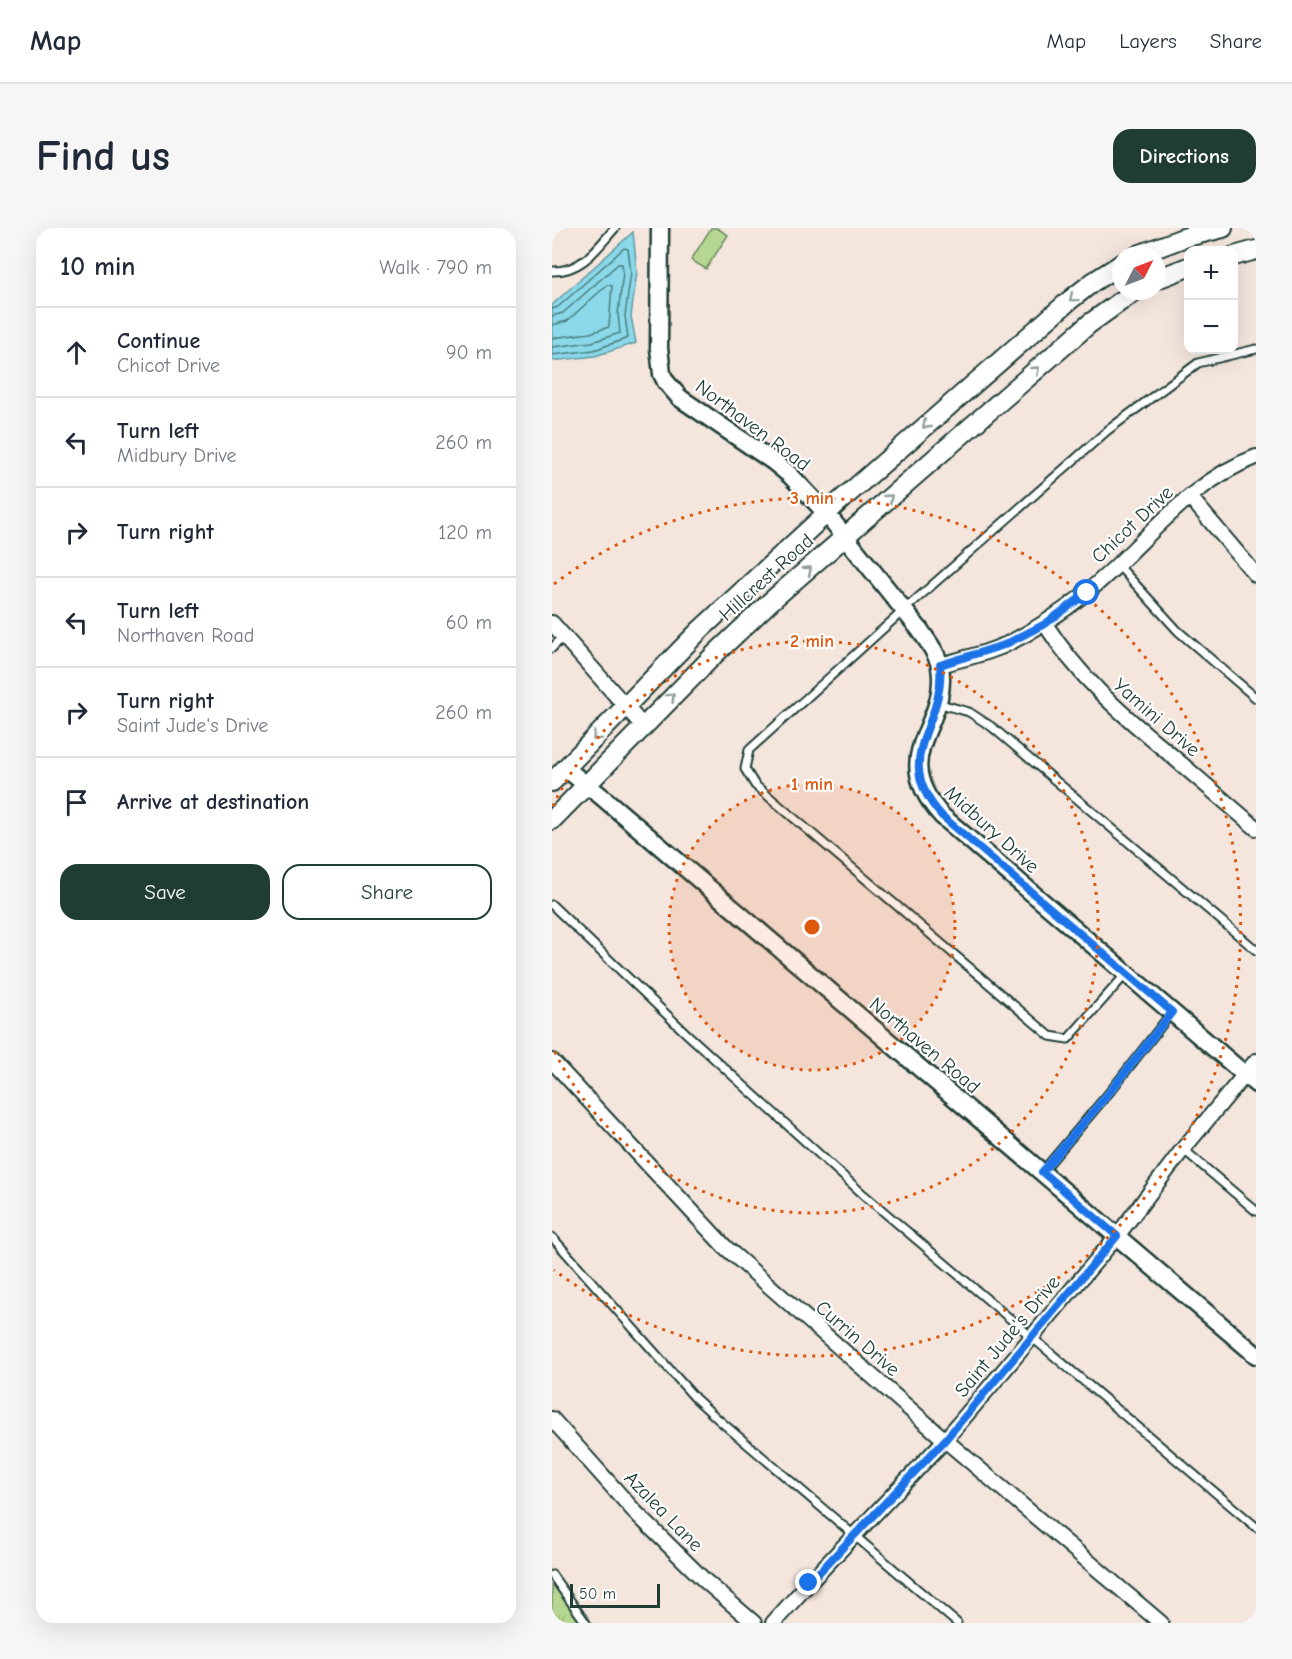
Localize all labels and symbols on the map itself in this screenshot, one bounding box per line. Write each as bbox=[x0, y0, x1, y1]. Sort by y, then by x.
north arrow bbox=[1112, 246, 1166, 300]
one-way arrow bbox=[1069, 291, 1080, 302]
one-way arrow bbox=[1029, 366, 1040, 377]
street label: Northaven Road bbox=[691, 375, 814, 476]
one-way arrow bbox=[922, 418, 933, 429]
street label: Chicot Drive bbox=[1087, 481, 1178, 568]
text: 3 min bbox=[790, 488, 834, 509]
one-way arrow bbox=[883, 495, 894, 506]
street label: Hillcrest Road bbox=[714, 529, 818, 626]
one-way arrow bbox=[801, 566, 812, 577]
route start bbox=[1073, 579, 1099, 605]
text: 2 min bbox=[790, 631, 834, 652]
street label: Yamini Drive bbox=[1109, 673, 1205, 761]
one-way arrow bbox=[665, 693, 675, 704]
one-way arrow bbox=[592, 730, 603, 741]
text: 1 min bbox=[791, 774, 833, 795]
street label: Midbury Drive bbox=[940, 781, 1044, 878]
centre of rings bbox=[802, 917, 822, 937]
street label: Northaven Road bbox=[865, 992, 985, 1098]
street label: Saint Jude's Drive bbox=[950, 1271, 1065, 1402]
street label: Currin Drive bbox=[811, 1296, 904, 1381]
street label: Azalea Lane bbox=[620, 1466, 708, 1556]
route end bbox=[795, 1569, 821, 1595]
scale bar bbox=[570, 1581, 660, 1608]

